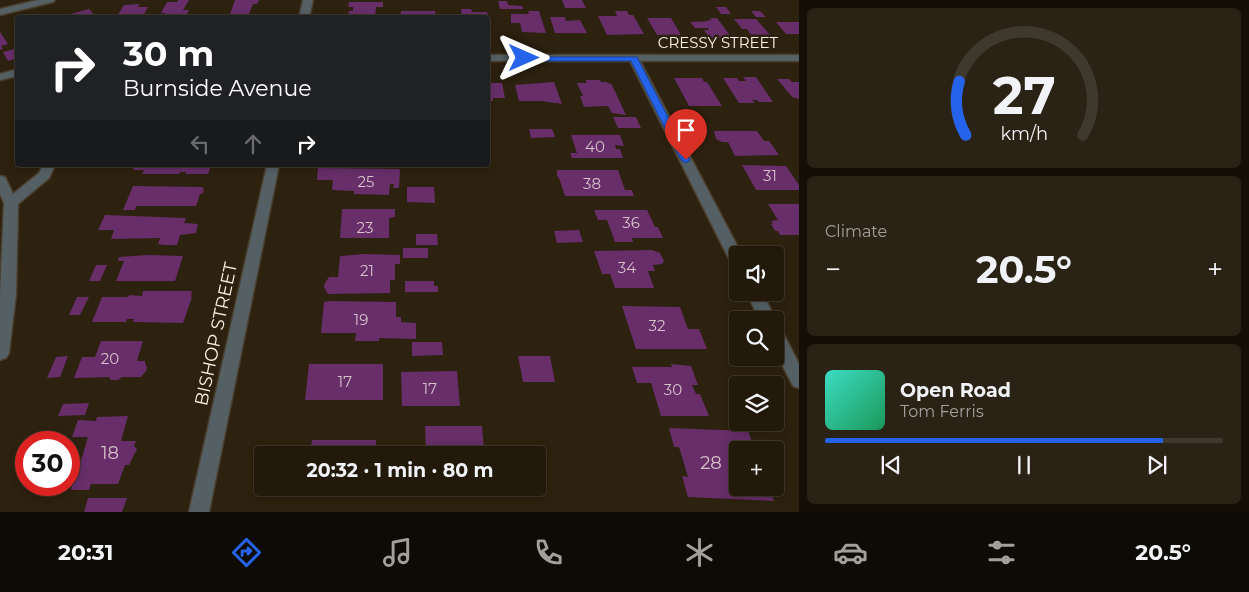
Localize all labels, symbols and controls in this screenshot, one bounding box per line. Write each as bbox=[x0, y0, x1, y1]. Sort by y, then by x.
position arrow bbox=[497, 31, 549, 83]
text: 30 m bbox=[123, 32, 214, 75]
street label: CRESSY STREET bbox=[658, 33, 779, 52]
icon: right bbox=[40, 35, 105, 100]
text: 27 bbox=[993, 64, 1055, 127]
text: Burnside Avenue bbox=[123, 75, 312, 102]
pin bbox=[665, 109, 707, 160]
icon: arrive bbox=[672, 116, 700, 144]
text: km/h bbox=[1000, 123, 1048, 144]
icon: left bbox=[186, 130, 214, 158]
icon: ahead bbox=[239, 130, 267, 158]
icon: right bbox=[292, 130, 320, 158]
house number: 40 bbox=[585, 137, 605, 156]
house number: 31 bbox=[763, 166, 777, 185]
house number: 25 bbox=[357, 172, 375, 191]
house number: 38 bbox=[583, 174, 601, 193]
house number: 36 bbox=[622, 213, 640, 232]
house number: 23 bbox=[357, 218, 373, 237]
text: Climate bbox=[825, 222, 887, 241]
map controls bbox=[729, 246, 784, 496]
button: sound bbox=[729, 246, 784, 301]
text: 20.5° bbox=[976, 246, 1072, 293]
text: − bbox=[825, 252, 841, 286]
text: + bbox=[1207, 252, 1223, 286]
house number: 34 bbox=[618, 258, 636, 277]
street label: BISHOP STREET bbox=[190, 260, 242, 408]
house number: 21 bbox=[360, 261, 374, 280]
house number: 19 bbox=[354, 310, 368, 329]
button: search bbox=[729, 311, 784, 366]
house number: 32 bbox=[649, 316, 665, 335]
house number: 20 bbox=[101, 349, 119, 368]
house number: 17 bbox=[338, 372, 352, 391]
button: layers bbox=[729, 376, 784, 431]
house number: 17 bbox=[423, 379, 437, 398]
text: Open Road bbox=[900, 379, 1011, 402]
house number: 30 bbox=[664, 380, 682, 399]
text: Tom Ferris bbox=[900, 402, 984, 421]
speed limit sign: 30 bbox=[15, 431, 80, 496]
button: + bbox=[729, 441, 784, 496]
house number: 18 bbox=[101, 442, 119, 464]
icon: previous bbox=[877, 451, 905, 479]
icon: pause bbox=[1010, 451, 1038, 479]
icon: next bbox=[1143, 451, 1171, 479]
house number: 28 bbox=[700, 452, 722, 474]
text: 20:32 · 1 min · 80 m bbox=[307, 459, 493, 482]
icon: directions bbox=[229, 535, 264, 570]
icon: music bbox=[380, 535, 415, 570]
icon: phone bbox=[531, 535, 566, 570]
icon: climate bbox=[682, 535, 717, 570]
icon: car bbox=[833, 535, 868, 570]
icon: filters bbox=[984, 535, 1019, 570]
text: 20:31 bbox=[58, 539, 113, 566]
text: 20.5° bbox=[1135, 539, 1191, 566]

